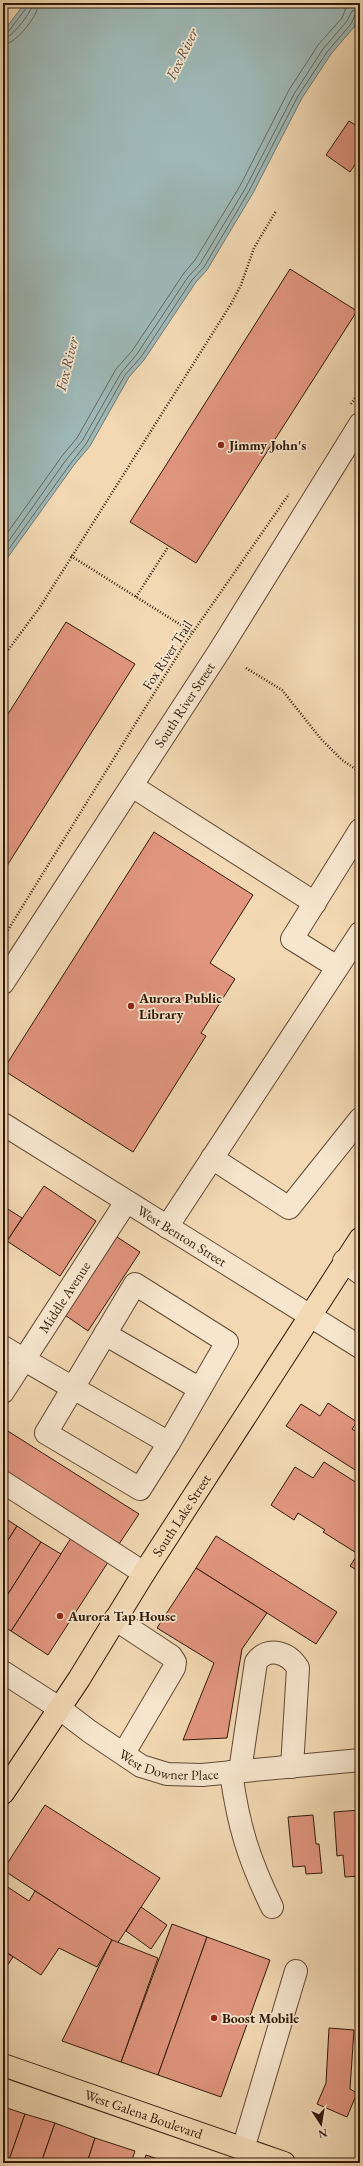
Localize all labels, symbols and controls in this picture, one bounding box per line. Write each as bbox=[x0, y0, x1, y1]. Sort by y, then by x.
water label: Fox River bbox=[161, 24, 203, 83]
water label: Fox River bbox=[50, 334, 83, 394]
place label: Jimmy John's bbox=[227, 436, 306, 454]
marker: Jimmy John's bbox=[216, 440, 226, 450]
street label: Fox River Trail bbox=[138, 616, 196, 693]
street label: South River Street bbox=[150, 658, 219, 751]
place label: Aurora Public Library bbox=[138, 989, 222, 1023]
marker: Aurora Public Library bbox=[126, 1001, 136, 1011]
street label: West Benton Street bbox=[134, 1201, 231, 1271]
street label: Middle Avenue bbox=[35, 1257, 95, 1337]
street label: South Lake Street bbox=[148, 1470, 215, 1560]
place label: Aurora Tap House bbox=[67, 1607, 176, 1625]
marker: Aurora Tap House bbox=[55, 1611, 65, 1621]
street label: West Downer Place bbox=[115, 1745, 220, 1784]
place label: Boost Mobile bbox=[222, 2009, 299, 2027]
marker: Boost Mobile bbox=[209, 2013, 219, 2023]
street label: West Galena Boulevard bbox=[82, 2085, 206, 2143]
north arrow bbox=[301, 2104, 341, 2144]
text: N bbox=[317, 2126, 329, 2142]

